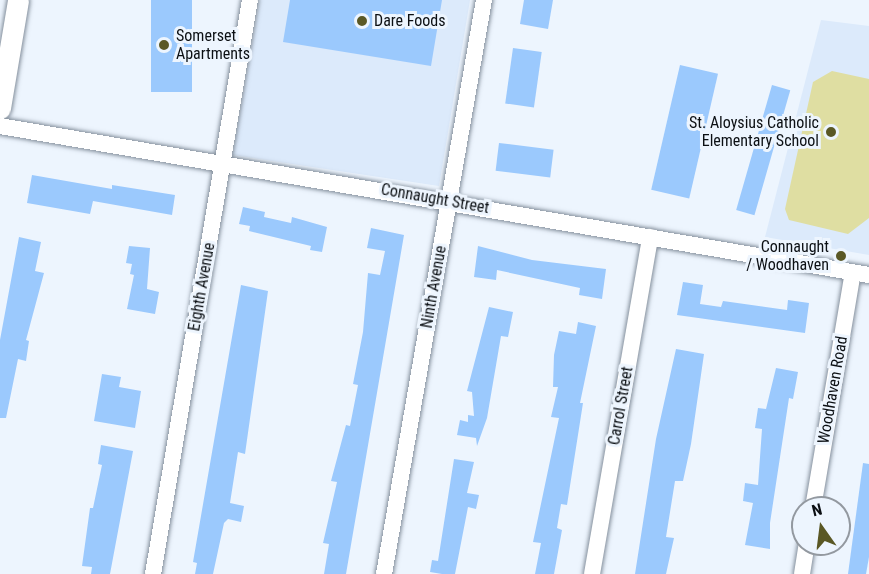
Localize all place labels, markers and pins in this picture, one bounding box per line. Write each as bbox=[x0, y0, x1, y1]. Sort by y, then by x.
place label: Dare Foods bbox=[374, 11, 446, 31]
marker: Dare Foods bbox=[355, 14, 369, 28]
place label: Somerset Apartments bbox=[176, 26, 250, 64]
marker: Somerset Apartments bbox=[157, 38, 171, 52]
place label: St. Aloysius Catholic Elementary School bbox=[689, 113, 819, 151]
marker: St. Aloysius Catholic Elementary School bbox=[824, 125, 838, 139]
place label: Connaught / Woodhaven bbox=[746, 237, 829, 275]
marker: Connaught / Woodhaven bbox=[834, 249, 848, 263]

